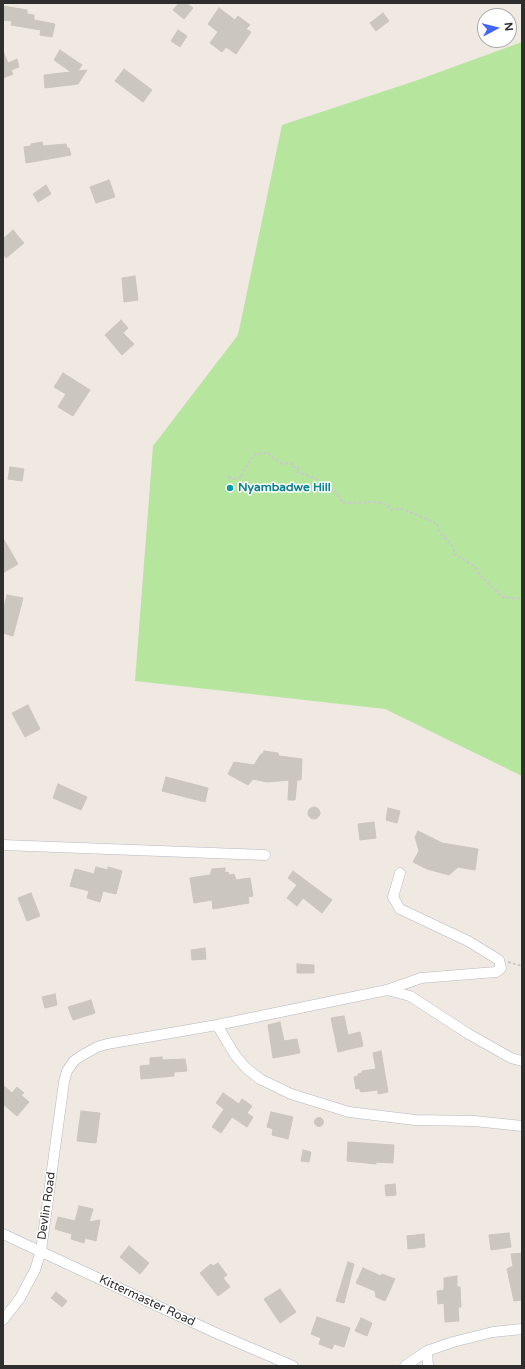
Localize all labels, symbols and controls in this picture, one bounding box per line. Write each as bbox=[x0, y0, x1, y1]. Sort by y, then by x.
north arrow bbox=[477, 8, 517, 48]
text: N bbox=[501, 21, 515, 32]
place label: Nyambadwe Hill bbox=[238, 481, 331, 495]
marker: Nyambadwe Hill bbox=[225, 483, 235, 493]
street label: Devlin Road bbox=[35, 1171, 59, 1241]
street label: Kittermaster Road bbox=[97, 1272, 197, 1330]

